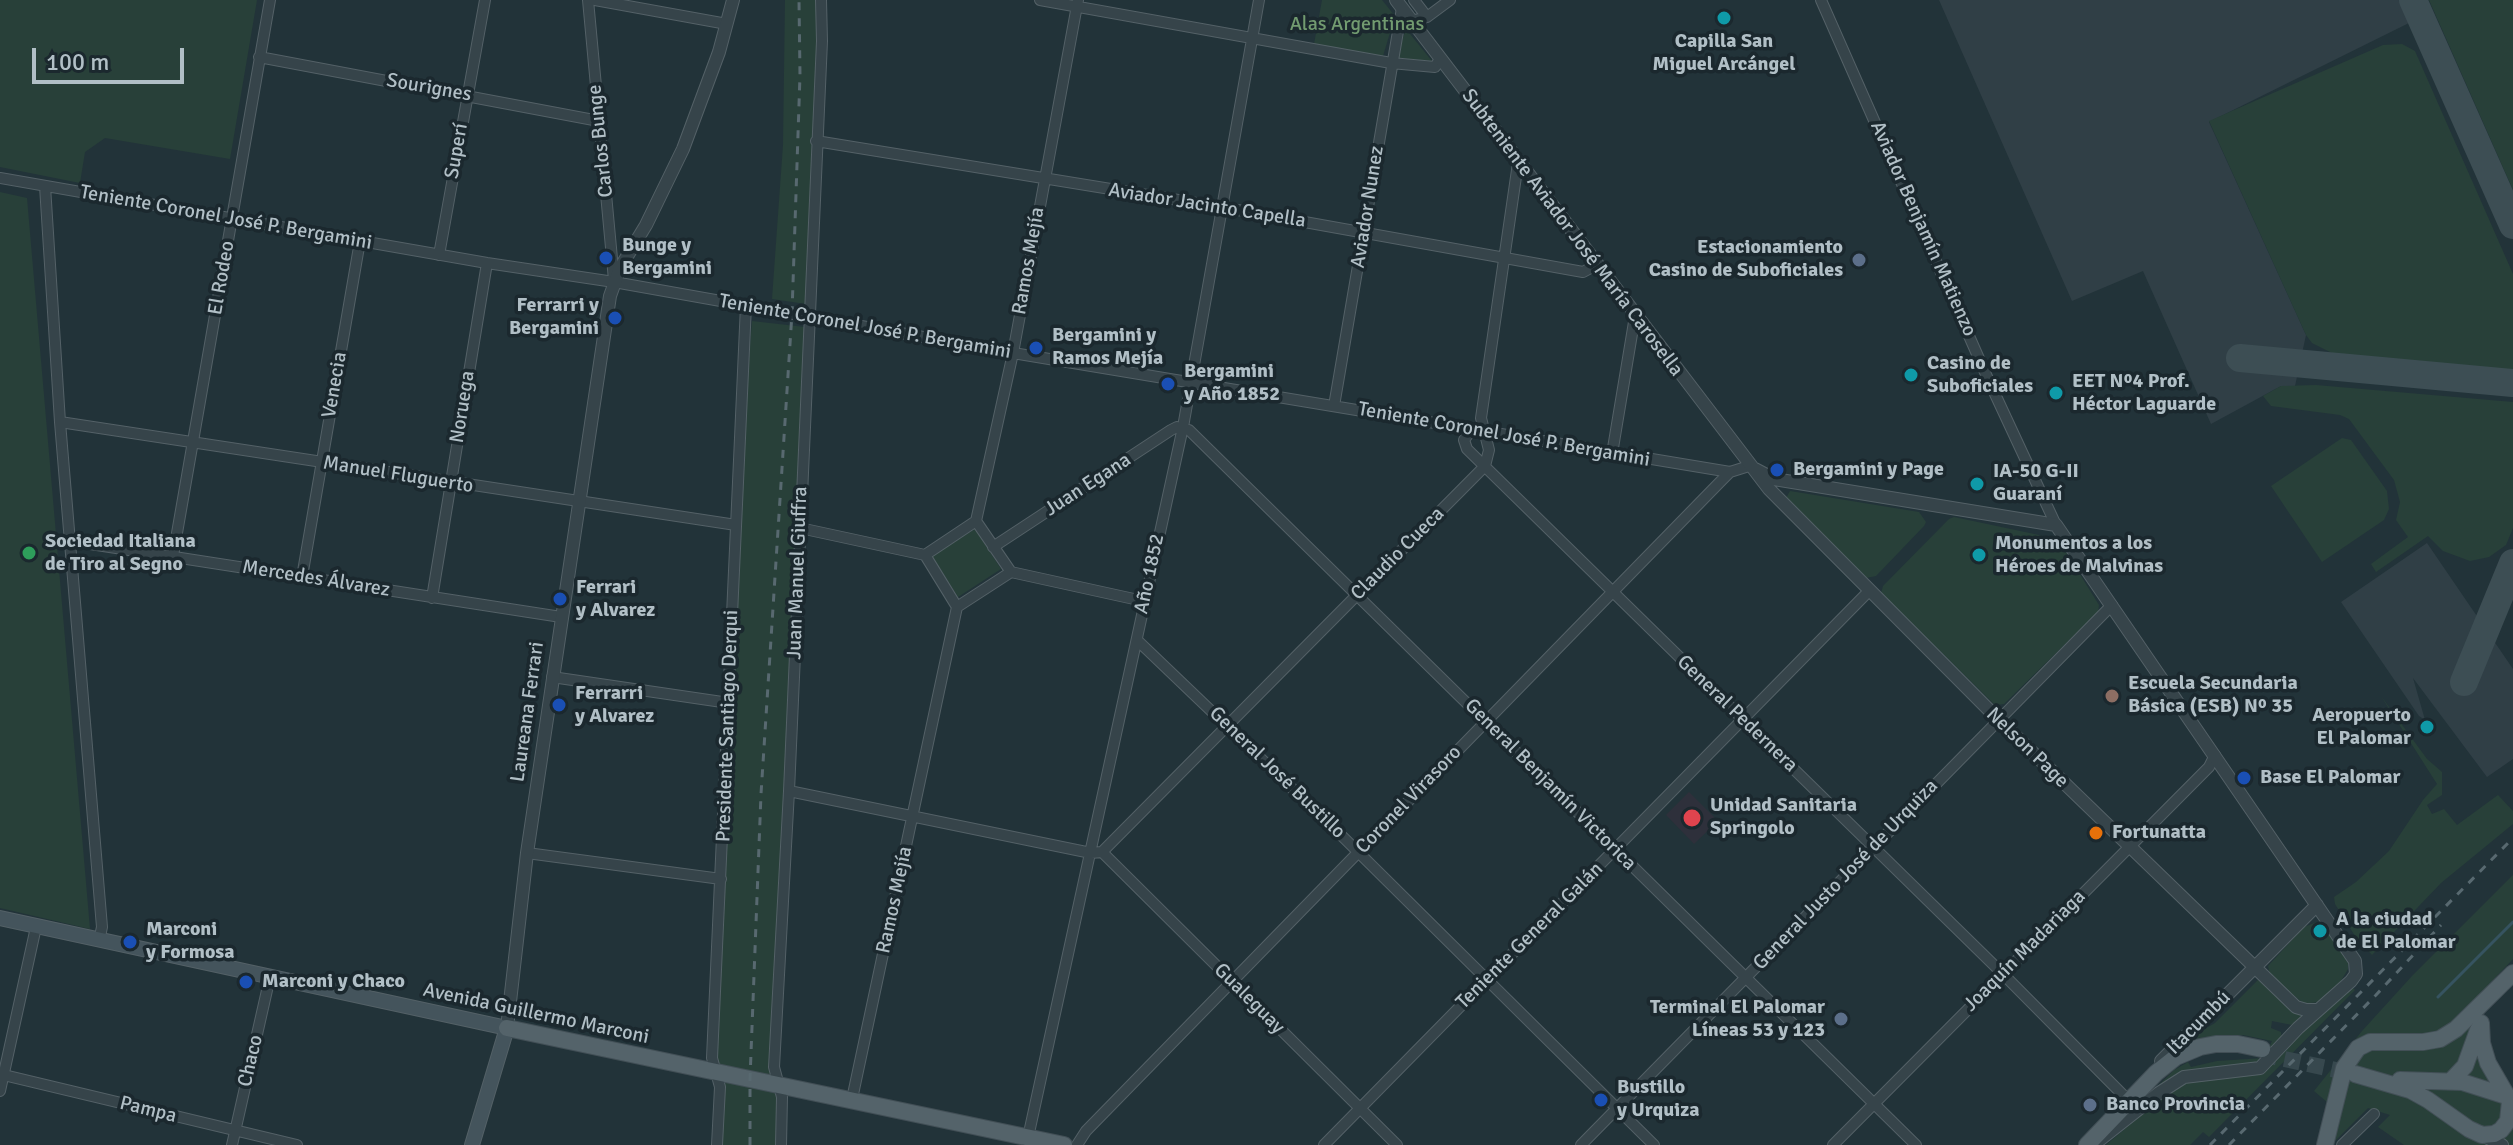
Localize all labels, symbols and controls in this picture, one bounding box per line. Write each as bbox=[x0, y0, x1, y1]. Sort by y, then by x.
marker: Capilla San Miguel Arcángel bbox=[1715, 9, 1733, 27]
park label: Alas Argentinas bbox=[1290, 13, 1424, 37]
place label: Capilla San Miguel Arcángel bbox=[1653, 30, 1795, 77]
scale bar bbox=[36, 32, 188, 82]
text: 100 m bbox=[46, 47, 109, 77]
street label: Sourignes bbox=[385, 69, 473, 107]
street label: Carlos Bunge bbox=[583, 83, 619, 199]
street label: Subteniente Aviador José María Carosella bbox=[1456, 85, 1688, 381]
street label: Aviador Benjamín Matienzo bbox=[1865, 118, 1981, 340]
street label: Superí bbox=[440, 121, 474, 181]
street label: Aviador Nunez bbox=[1346, 144, 1390, 270]
street label: Aviador Jacinto Capella bbox=[1107, 179, 1307, 233]
street label: Teniente Coronel José P. Bergamini bbox=[78, 180, 374, 256]
street label: Ramos Mejía bbox=[1008, 205, 1050, 317]
place label: Bunge y Bergamini bbox=[622, 234, 712, 281]
place label: Estacionamiento Casino de Suboficiales bbox=[1649, 236, 1843, 283]
street label: El Rodeo bbox=[204, 239, 240, 317]
marker: Bunge y Bergamini bbox=[597, 249, 615, 267]
marker: Estacionamiento Casino de Suboficiales bbox=[1850, 251, 1868, 269]
street label: Teniente Coronel José P. Bergamini bbox=[717, 289, 1013, 365]
place label: Ferrarri y Bergamini bbox=[509, 294, 599, 341]
marker: Ferrarri y Bergamini bbox=[606, 309, 624, 327]
place label: Bergamini y Ramos Mejía bbox=[1052, 324, 1163, 371]
marker: Bergamini y Ramos Mejía bbox=[1027, 339, 1045, 357]
street label: Venecia bbox=[317, 350, 353, 420]
place label: Casino de Suboficiales bbox=[1927, 352, 2033, 399]
place label: Bergamini y Año 1852 bbox=[1184, 360, 1280, 407]
marker: Casino de Suboficiales bbox=[1902, 366, 1920, 384]
street label: Noruega bbox=[445, 369, 481, 445]
place label: EET Nº4 Prof. Héctor Laguarde bbox=[2072, 370, 2216, 417]
marker: Bergamini y Año 1852 bbox=[1159, 375, 1177, 393]
marker: EET Nº4 Prof. Héctor Laguarde bbox=[2047, 384, 2065, 402]
street label: Teniente Coronel José P. Bergamini bbox=[1356, 397, 1652, 473]
street label: Juan Egana bbox=[1040, 448, 1136, 522]
street label: Manuel Fluguerto bbox=[321, 451, 475, 499]
place label: Bergamini y Page bbox=[1793, 458, 1944, 482]
place label: IA-50 G-II Guaraní bbox=[1993, 460, 2079, 507]
marker: Bergamini y Page bbox=[1768, 461, 1786, 479]
marker: IA-50 G-II Guaraní bbox=[1968, 475, 1986, 493]
street label: Juan Manuel Giuffra bbox=[783, 486, 813, 660]
street label: Claudio Cueca bbox=[1346, 502, 1450, 606]
place label: Sociedad Italiana de Tiro al Segno bbox=[45, 530, 196, 577]
street label: Año 1852 bbox=[1130, 532, 1170, 616]
place label: Monumentos a los Héroes de Malvinas bbox=[1995, 532, 2163, 579]
marker: Sociedad Italiana de Tiro al Segno bbox=[20, 544, 38, 562]
marker: Monumentos a los Héroes de Malvinas bbox=[1970, 546, 1988, 564]
street label: Mercedes Álvarez bbox=[241, 555, 391, 603]
place label: Ferrari y Alvarez bbox=[576, 576, 655, 623]
marker: Ferrari y Alvarez bbox=[551, 590, 569, 608]
street label: Presidente Santiago Derqui bbox=[712, 610, 744, 842]
street label: Laureana Ferrari bbox=[506, 640, 550, 784]
street label: General Pedernera bbox=[1672, 650, 1802, 778]
place label: Escuela Secundaria Básica (ESB) Nº 35 bbox=[2128, 672, 2298, 719]
place label: Ferrarri y Alvarez bbox=[575, 682, 654, 729]
marker: Escuela Secundaria Básica (ESB) Nº 35 bbox=[2103, 687, 2121, 705]
street label: General Benjamín Victorica bbox=[1459, 694, 1641, 876]
marker: Ferrarri y Alvarez bbox=[550, 696, 568, 714]
street label: General José Bustillo bbox=[1204, 702, 1350, 844]
street label: Nelson Page bbox=[1981, 703, 2073, 793]
place label: Aeropuerto El Palomar bbox=[2312, 704, 2411, 751]
marker: Aeropuerto El Palomar bbox=[2418, 718, 2436, 736]
street label: Coronel Virasoro bbox=[1351, 741, 1467, 859]
place label: Base El Palomar bbox=[2260, 766, 2400, 790]
marker: Base El Palomar bbox=[2235, 769, 2253, 787]
street label: General Justo José de Urquiza bbox=[1749, 775, 1943, 975]
place label: Unidad Sanitaria Springolo bbox=[1710, 794, 1857, 841]
marker: Unidad Sanitaria Springolo bbox=[1681, 807, 1703, 829]
place label: Fortunatta bbox=[2112, 821, 2206, 845]
marker: Fortunatta bbox=[2087, 824, 2105, 842]
street label: Ramos Mejía bbox=[872, 844, 918, 956]
street label: Teniente General Galán bbox=[1451, 857, 1609, 1015]
street label: Joaquín Madariaga bbox=[1959, 885, 2091, 1017]
place label: A la ciudad de El Palomar bbox=[2336, 908, 2456, 955]
place label: Marconi y Formosa bbox=[146, 918, 234, 965]
marker: A la ciudad de El Palomar bbox=[2311, 922, 2329, 940]
marker: Marconi y Formosa bbox=[121, 933, 139, 951]
street label: Gualeguay bbox=[1209, 959, 1289, 1039]
place label: Marconi y Chaco bbox=[262, 970, 405, 994]
marker: Marconi y Chaco bbox=[237, 973, 255, 991]
street label: Avenida Guillermo Marconi bbox=[421, 978, 651, 1050]
street label: Itacumbú bbox=[2162, 986, 2236, 1060]
place label: Terminal El Palomar Líneas 53 y 123 bbox=[1650, 996, 1825, 1043]
marker: Terminal El Palomar Líneas 53 y 123 bbox=[1832, 1010, 1850, 1028]
street label: Chaco bbox=[233, 1033, 269, 1089]
place label: Bustillo y Urquiza bbox=[1617, 1076, 1699, 1123]
street label: Pampa bbox=[117, 1091, 179, 1129]
marker: Bustillo y Urquiza bbox=[1592, 1091, 1610, 1109]
place label: Banco Provincia bbox=[2106, 1093, 2245, 1117]
marker: Banco Provincia bbox=[2081, 1096, 2099, 1114]

